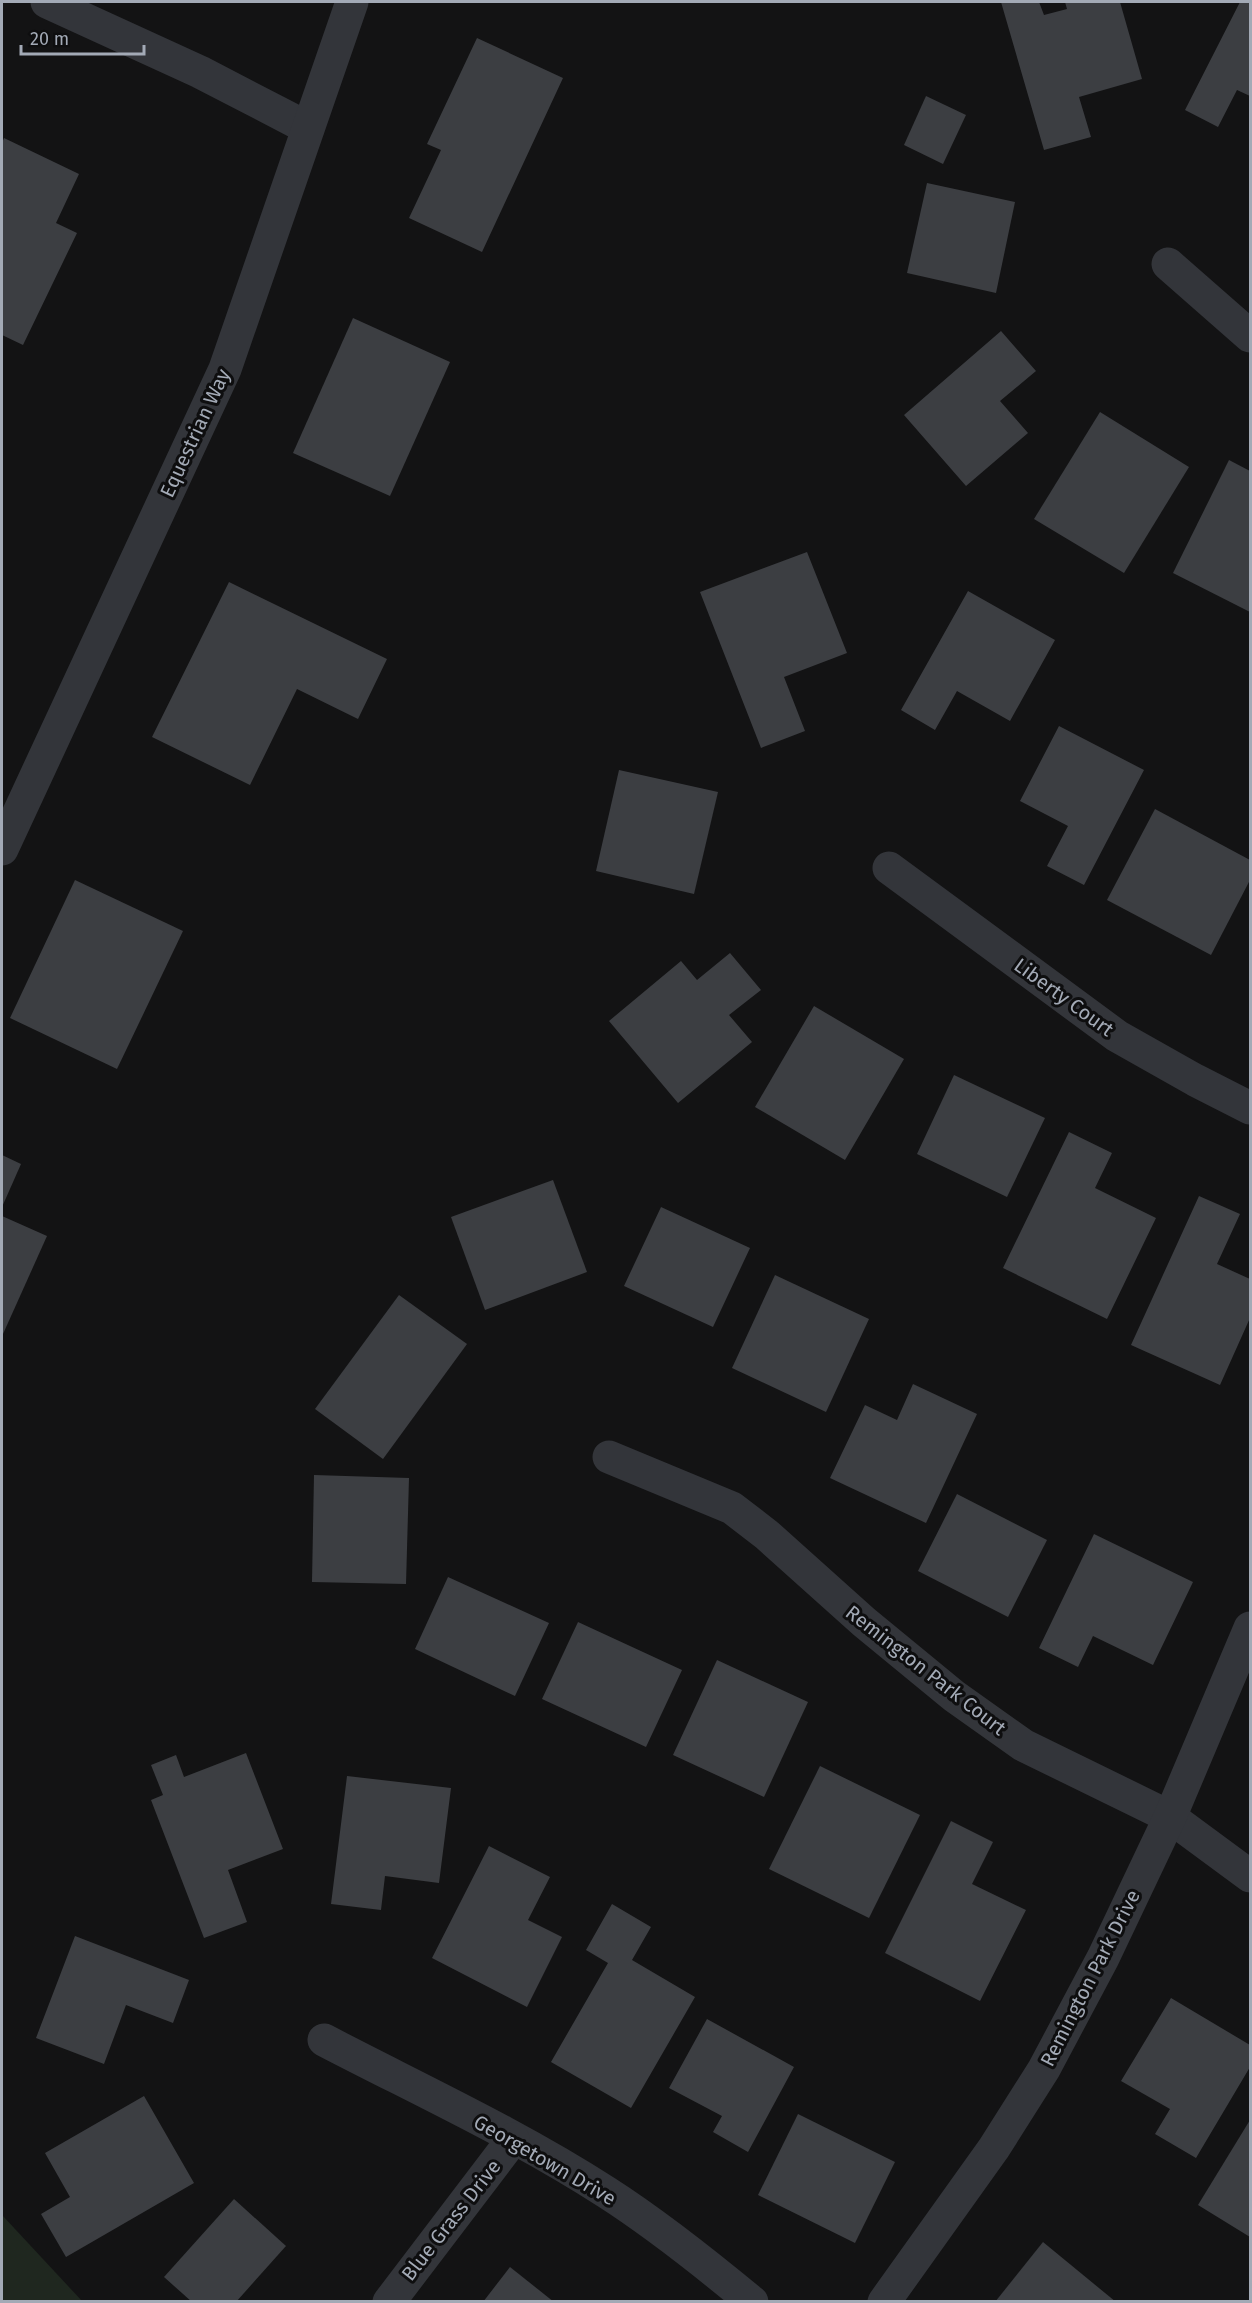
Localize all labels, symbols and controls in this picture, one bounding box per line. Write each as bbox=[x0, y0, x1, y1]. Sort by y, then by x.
scale bar bbox=[21, 18, 144, 56]
text: 20 m bbox=[30, 28, 69, 50]
street label: Equestrian Way bbox=[155, 365, 235, 501]
street label: Liberty Court bbox=[1009, 953, 1119, 1042]
street label: Remington Park Court bbox=[841, 1600, 1012, 1741]
street label: Remington Park Drive bbox=[1035, 1886, 1145, 2070]
street label: Georgetown Drive bbox=[470, 2109, 620, 2211]
street label: Blue Grass Drive bbox=[396, 2155, 506, 2285]

